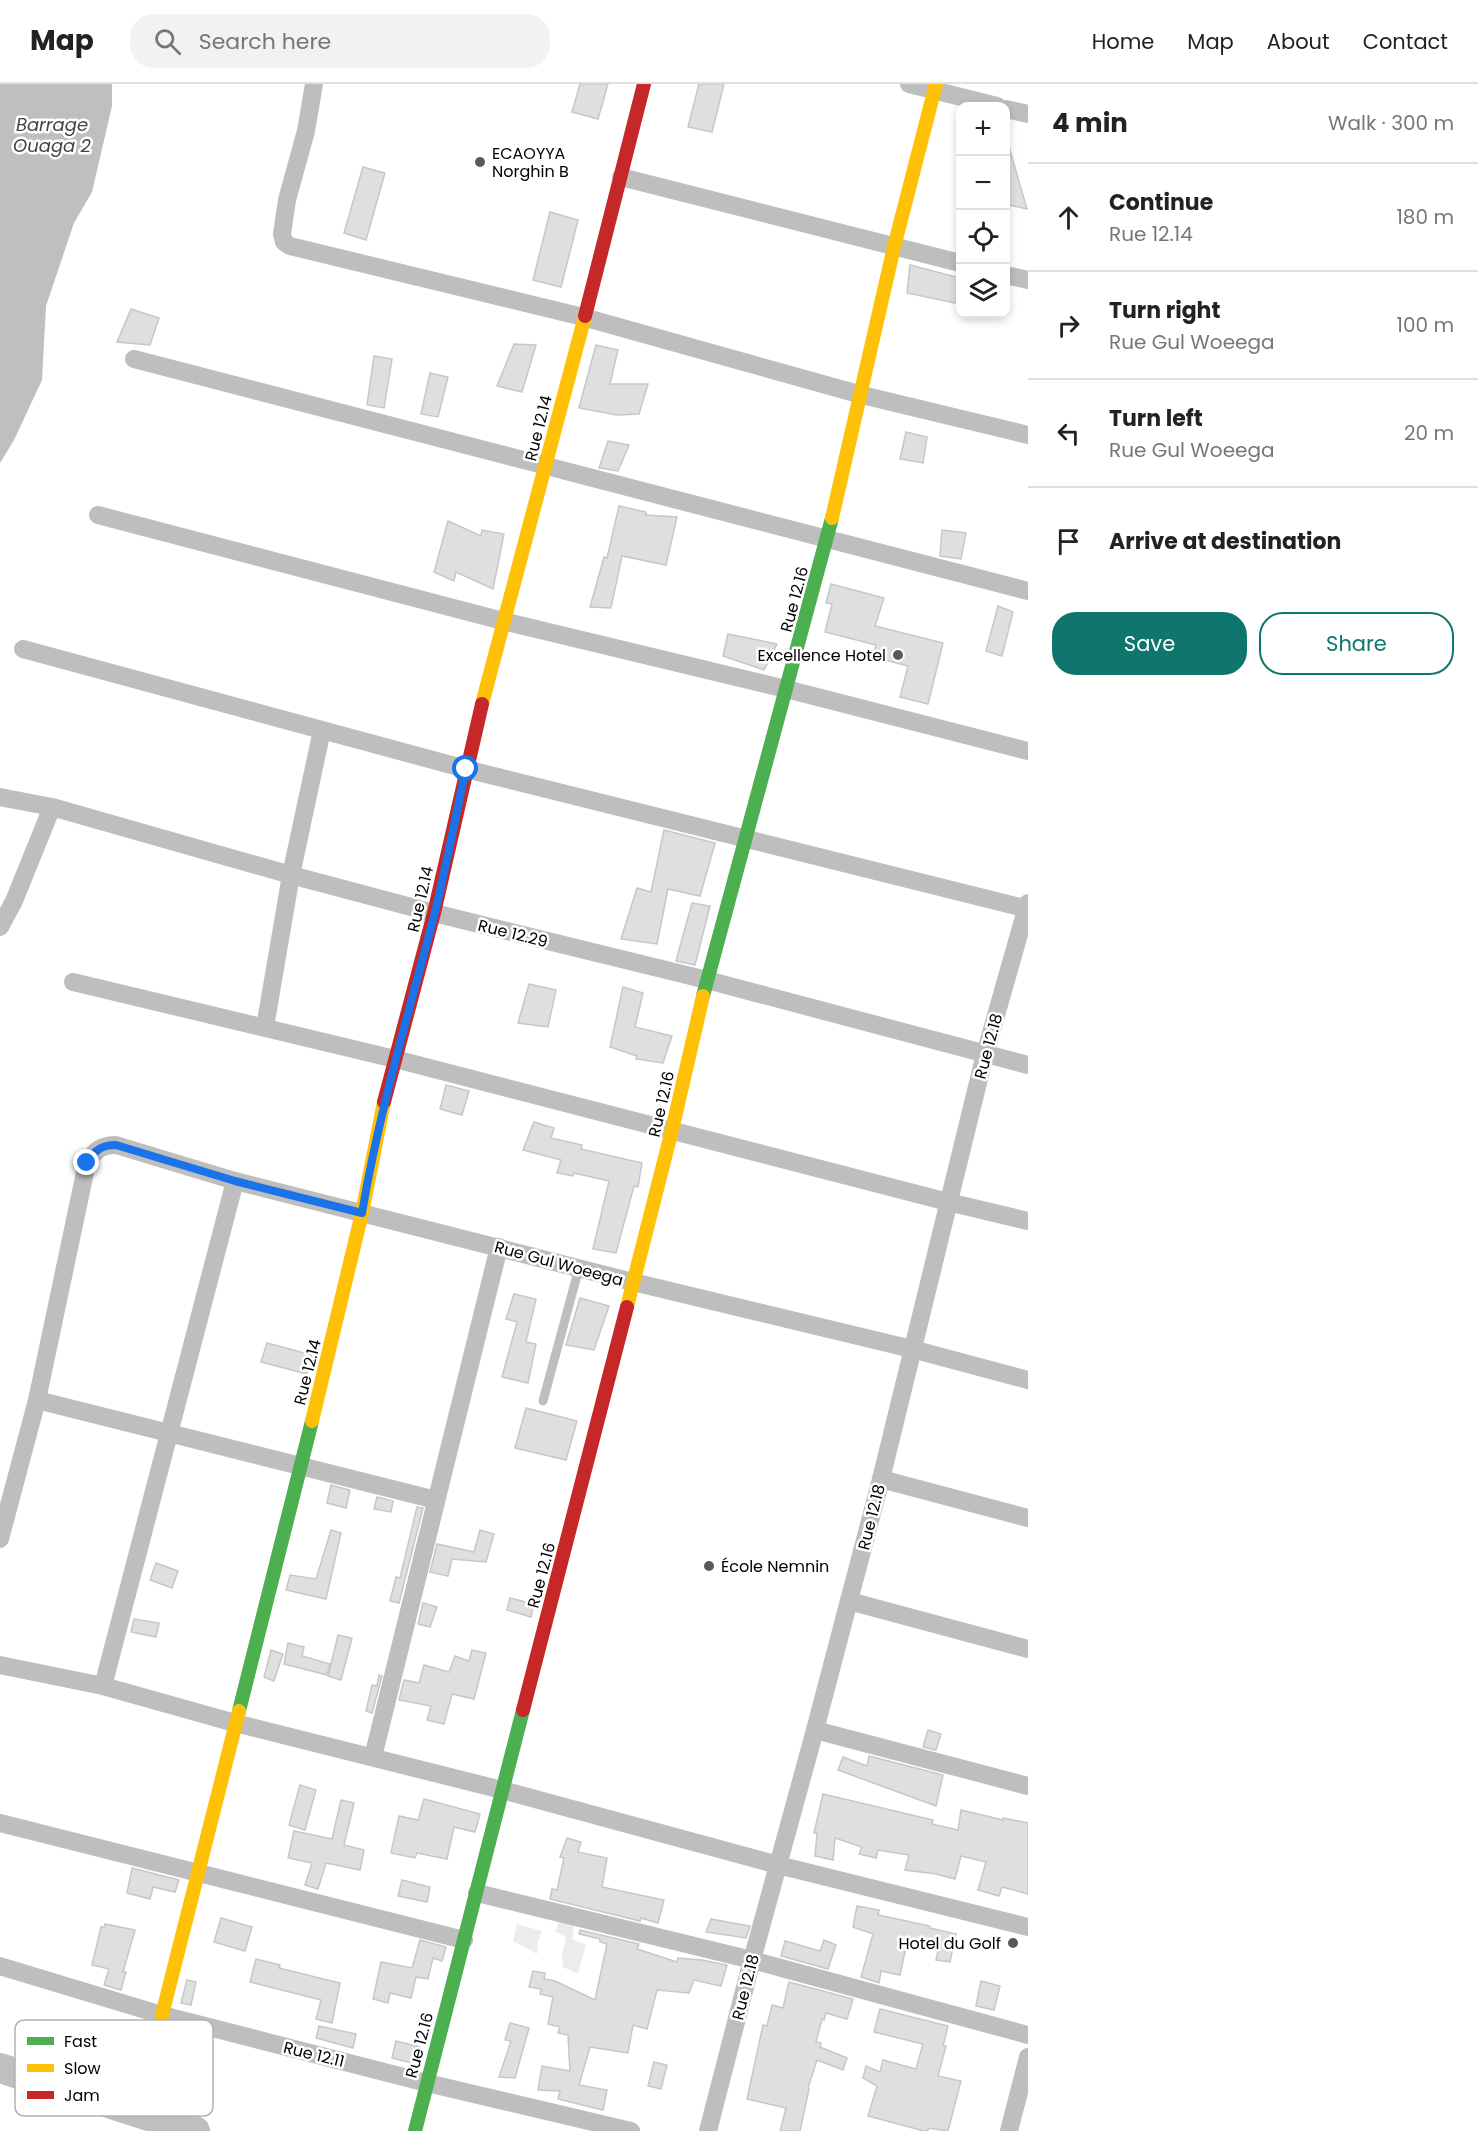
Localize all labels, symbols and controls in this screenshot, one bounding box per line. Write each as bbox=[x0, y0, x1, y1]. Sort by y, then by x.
search box bbox=[130, 14, 550, 68]
text: Map bbox=[30, 21, 94, 60]
icon: search bbox=[151, 25, 184, 58]
text: Search here bbox=[199, 26, 331, 57]
text: Home bbox=[1092, 27, 1154, 56]
text: Map bbox=[1187, 27, 1234, 56]
text: About bbox=[1267, 27, 1330, 56]
text: Contact bbox=[1363, 27, 1448, 56]
map controls bbox=[956, 102, 1010, 318]
button: + bbox=[956, 102, 1010, 156]
text: 4 min bbox=[1052, 105, 1128, 141]
text: Walk · 300 m bbox=[1328, 109, 1454, 137]
water label: Barrage Ouaga 2 bbox=[13, 112, 92, 158]
place label: ECAOYYA Norghin B bbox=[492, 142, 569, 183]
marker: ECAOYYA Norghin B bbox=[473, 155, 487, 169]
button: − bbox=[956, 156, 1010, 210]
text: Continue bbox=[1109, 187, 1213, 218]
icon: ahead bbox=[1052, 201, 1085, 234]
text: 180 m bbox=[1396, 203, 1454, 231]
button: locate bbox=[956, 210, 1010, 264]
text: Rue 12.14 bbox=[1109, 220, 1193, 248]
button: layers bbox=[956, 264, 1010, 318]
text: Turn right bbox=[1109, 295, 1220, 326]
icon: right bbox=[1052, 309, 1085, 342]
text: 100 m bbox=[1397, 311, 1454, 339]
text: Rue Gul Woeega bbox=[1109, 328, 1274, 356]
street label: Rue 12.14 bbox=[519, 393, 558, 463]
text: Turn left bbox=[1109, 403, 1203, 434]
icon: left bbox=[1052, 417, 1085, 450]
text: 20 m bbox=[1404, 419, 1454, 447]
text: Rue Gul Woeega bbox=[1109, 436, 1274, 464]
icon: arrive bbox=[1052, 525, 1085, 558]
text: Arrive at destination bbox=[1109, 526, 1341, 557]
street label: Rue 12.16 bbox=[775, 564, 814, 635]
button: Save bbox=[1052, 612, 1247, 675]
button: Share bbox=[1259, 612, 1454, 675]
place label: Excellence Hotel bbox=[758, 644, 886, 667]
marker: Excellence Hotel bbox=[891, 648, 905, 662]
route start bbox=[452, 755, 478, 781]
street label: Rue 12.14 bbox=[402, 864, 439, 934]
street label: Rue 12.29 bbox=[476, 914, 550, 953]
street label: Rue 12.18 bbox=[969, 1011, 1008, 1081]
street label: Rue 12.16 bbox=[643, 1069, 680, 1139]
route end bbox=[73, 1149, 99, 1175]
street label: Rue Gul Woeega bbox=[492, 1235, 626, 1292]
street label: Rue 12.14 bbox=[288, 1337, 327, 1407]
street label: Rue 12.18 bbox=[852, 1482, 891, 1552]
street label: Rue 12.16 bbox=[522, 1540, 561, 1611]
place label: École Nemnin bbox=[721, 1555, 829, 1578]
marker: École Nemnin bbox=[702, 1559, 716, 1573]
place label: Hotel du Golf bbox=[899, 1932, 1001, 1955]
marker: Hotel du Golf bbox=[1006, 1936, 1020, 1950]
street label: Rue 12.18 bbox=[726, 1952, 765, 2022]
street label: Rue 12.16 bbox=[400, 2010, 439, 2081]
legend bbox=[15, 2020, 213, 2116]
text: Fast bbox=[64, 2030, 97, 2053]
street label: Rue 12.11 bbox=[281, 2036, 347, 2073]
text: Slow bbox=[64, 2057, 101, 2080]
text: Jam bbox=[64, 2084, 100, 2107]

